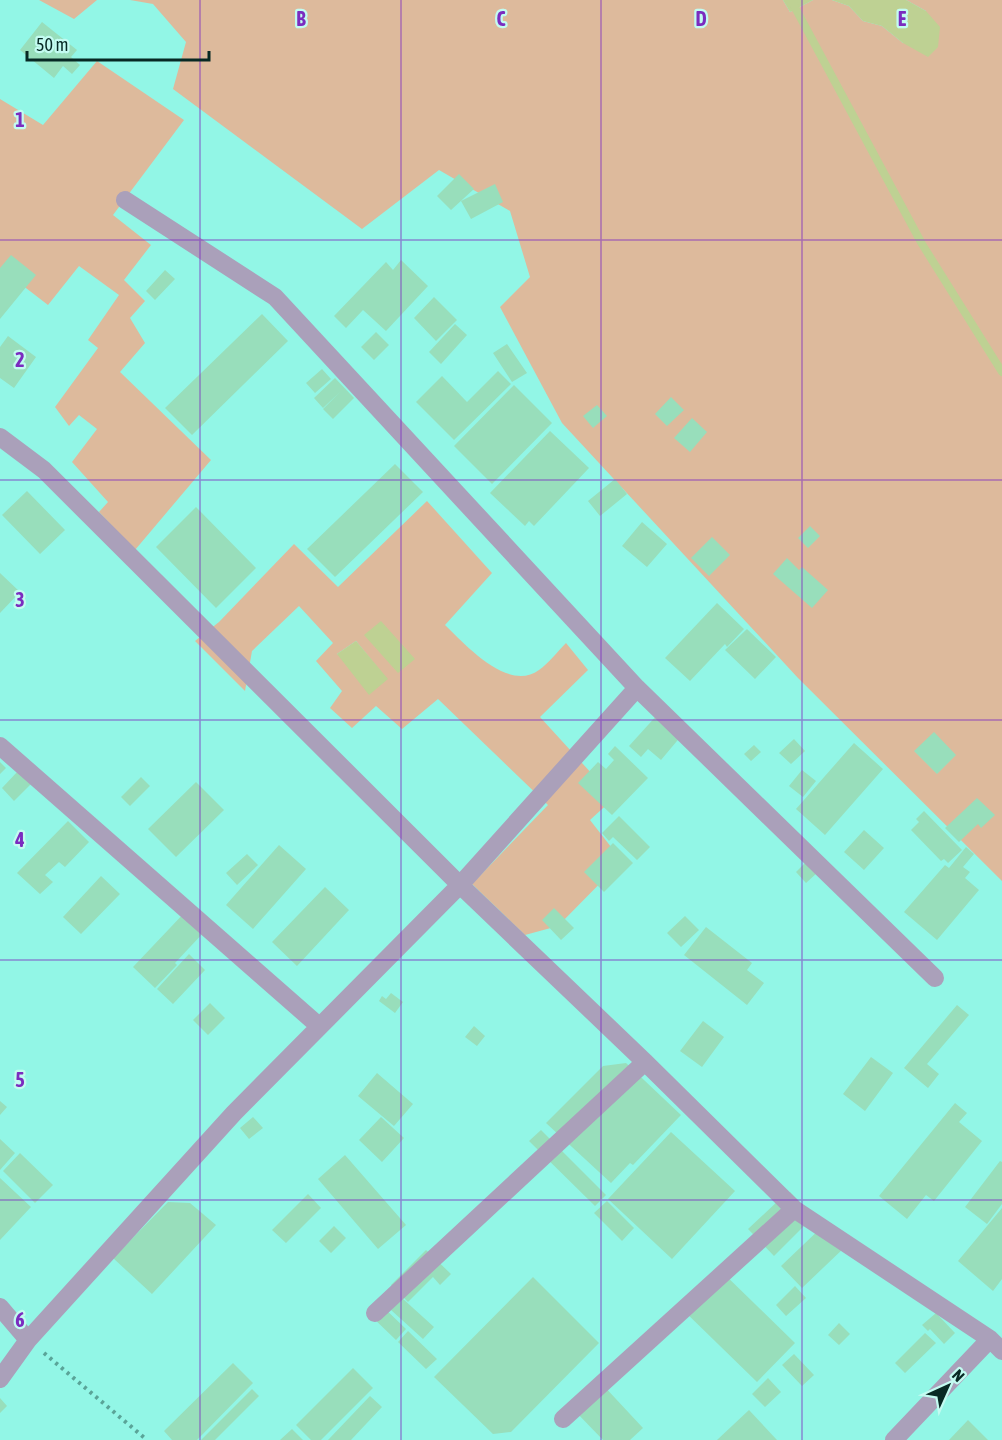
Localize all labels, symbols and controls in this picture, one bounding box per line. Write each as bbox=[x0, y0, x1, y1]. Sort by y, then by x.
text: B bbox=[296, 7, 306, 30]
text: C bbox=[497, 7, 506, 30]
text: D bbox=[695, 7, 707, 30]
text: E bbox=[898, 7, 907, 30]
scale bar bbox=[27, 24, 208, 62]
text: 50 m bbox=[36, 34, 68, 55]
text: 1 bbox=[15, 108, 25, 131]
text: 2 bbox=[15, 348, 25, 371]
text: 3 bbox=[15, 588, 25, 611]
text: 4 bbox=[14, 828, 25, 851]
text: 5 bbox=[15, 1068, 25, 1091]
text: 6 bbox=[15, 1308, 25, 1331]
north arrow bbox=[918, 1356, 978, 1416]
text: N bbox=[949, 1366, 968, 1385]

